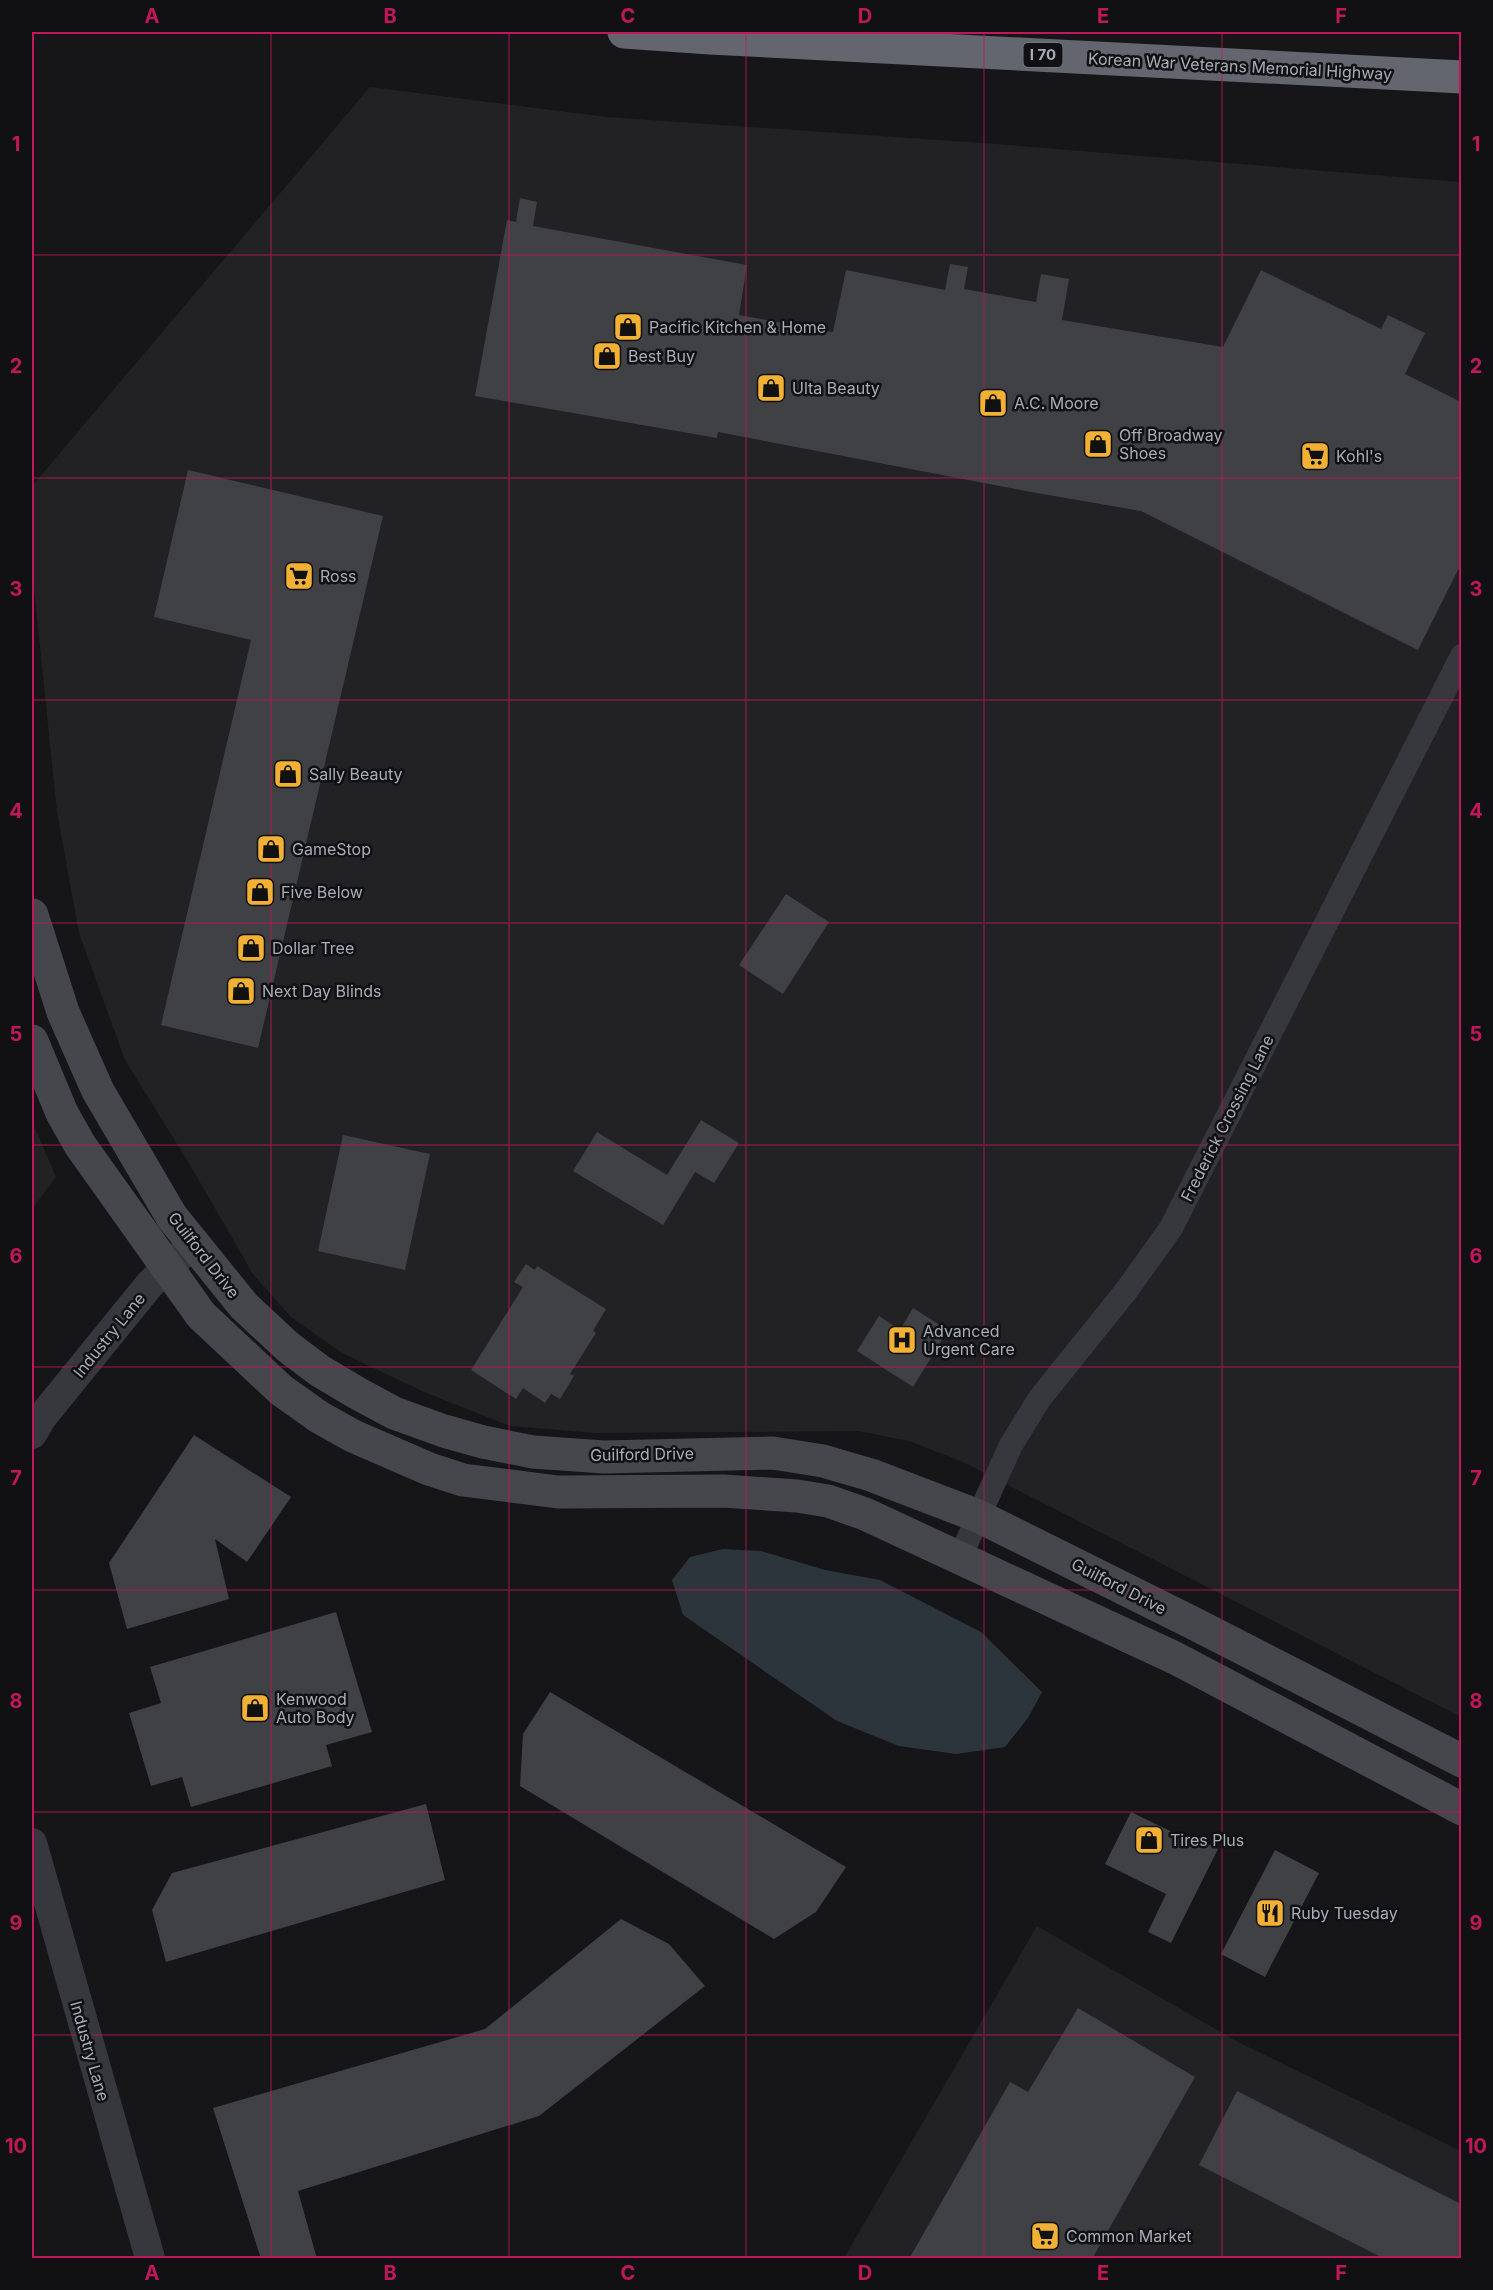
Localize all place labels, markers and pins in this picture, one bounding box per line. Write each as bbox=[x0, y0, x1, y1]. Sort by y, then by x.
shop icon: Pacific Kitchen & Home bbox=[612, 311, 644, 343]
place label: Pacific Kitchen & Home bbox=[649, 317, 826, 337]
shop icon: Best Buy bbox=[591, 340, 623, 372]
place label: Best Buy bbox=[628, 346, 695, 366]
shop icon: Ulta Beauty bbox=[755, 372, 787, 404]
place label: Ulta Beauty bbox=[792, 378, 880, 398]
shop icon: A.C. Moore bbox=[977, 387, 1009, 419]
place label: A.C. Moore bbox=[1014, 393, 1098, 413]
place label: Off Broadway Shoes bbox=[1119, 425, 1223, 463]
shop icon: Off Broadway Shoes bbox=[1082, 428, 1114, 460]
supermarket icon: Kohl's bbox=[1299, 440, 1331, 472]
place label: Kohl's bbox=[1336, 446, 1382, 466]
supermarket icon: Ross bbox=[283, 560, 315, 592]
place label: Ross bbox=[320, 566, 357, 586]
shop icon: Sally Beauty bbox=[272, 758, 304, 790]
place label: Sally Beauty bbox=[309, 764, 403, 784]
shop icon: GameStop bbox=[255, 833, 287, 865]
place label: GameStop bbox=[292, 839, 371, 859]
shop icon: Five Below bbox=[244, 876, 276, 908]
place label: Five Below bbox=[281, 882, 363, 902]
shop icon: Dollar Tree bbox=[235, 932, 267, 964]
place label: Dollar Tree bbox=[272, 938, 354, 958]
shop icon: Next Day Blinds bbox=[225, 975, 257, 1007]
place label: Next Day Blinds bbox=[262, 981, 382, 1001]
place label: Advanced Urgent Care bbox=[923, 1321, 1015, 1359]
hospital icon: Advanced Urgent Care bbox=[886, 1324, 918, 1356]
place label: Kenwood Auto Body bbox=[276, 1689, 355, 1727]
shop icon: Kenwood Auto Body bbox=[239, 1692, 271, 1724]
shop icon: Tires Plus bbox=[1133, 1824, 1165, 1856]
place label: Tires Plus bbox=[1170, 1830, 1244, 1850]
restaurant icon: Ruby Tuesday bbox=[1254, 1897, 1286, 1929]
place label: Ruby Tuesday bbox=[1291, 1903, 1398, 1923]
supermarket icon: Common Market bbox=[1029, 2220, 1061, 2252]
place label: Common Market bbox=[1066, 2226, 1192, 2246]

